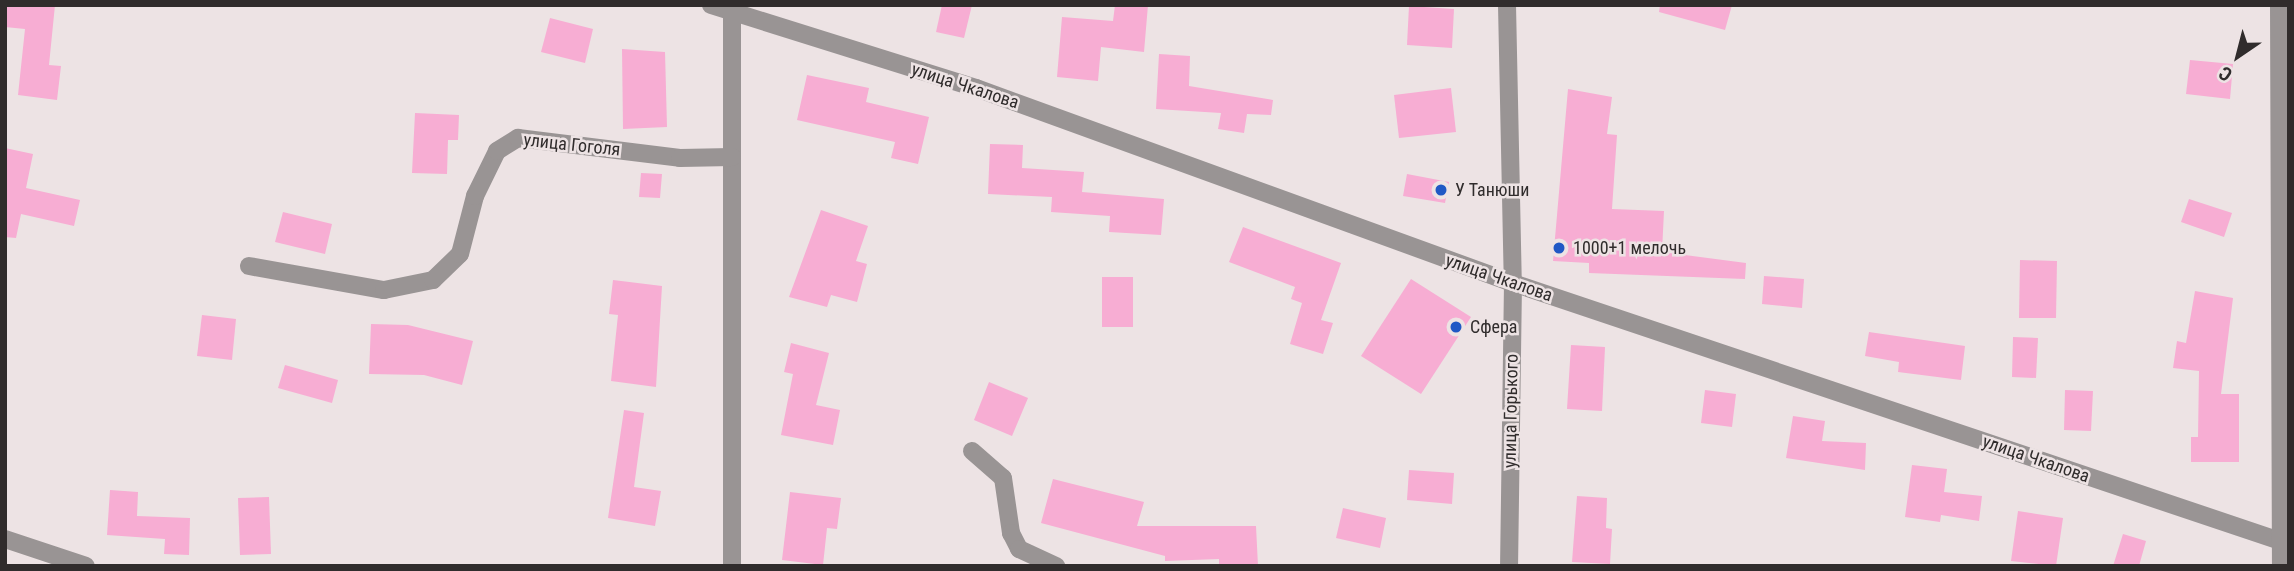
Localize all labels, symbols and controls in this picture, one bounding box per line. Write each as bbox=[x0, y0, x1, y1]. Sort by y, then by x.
north arrow bbox=[2203, 21, 2273, 91]
street label: улица Чкалова bbox=[909, 58, 1021, 114]
text: С bbox=[2215, 61, 2237, 86]
street label: улица Гоголя bbox=[523, 129, 621, 161]
place label: У Танюши bbox=[1455, 179, 1530, 201]
marker: У Танюши bbox=[1433, 182, 1449, 198]
place label: 1000+1 мелочь bbox=[1573, 237, 1686, 259]
marker: 1000+1 мелочь bbox=[1551, 240, 1567, 256]
street label: улица Чкалова bbox=[1443, 250, 1555, 306]
place label: Сфера bbox=[1470, 316, 1517, 338]
marker: Сфера bbox=[1448, 319, 1464, 335]
street label: улица Горького bbox=[1499, 354, 1523, 468]
street label: улица Чкалова bbox=[1980, 431, 2092, 487]

